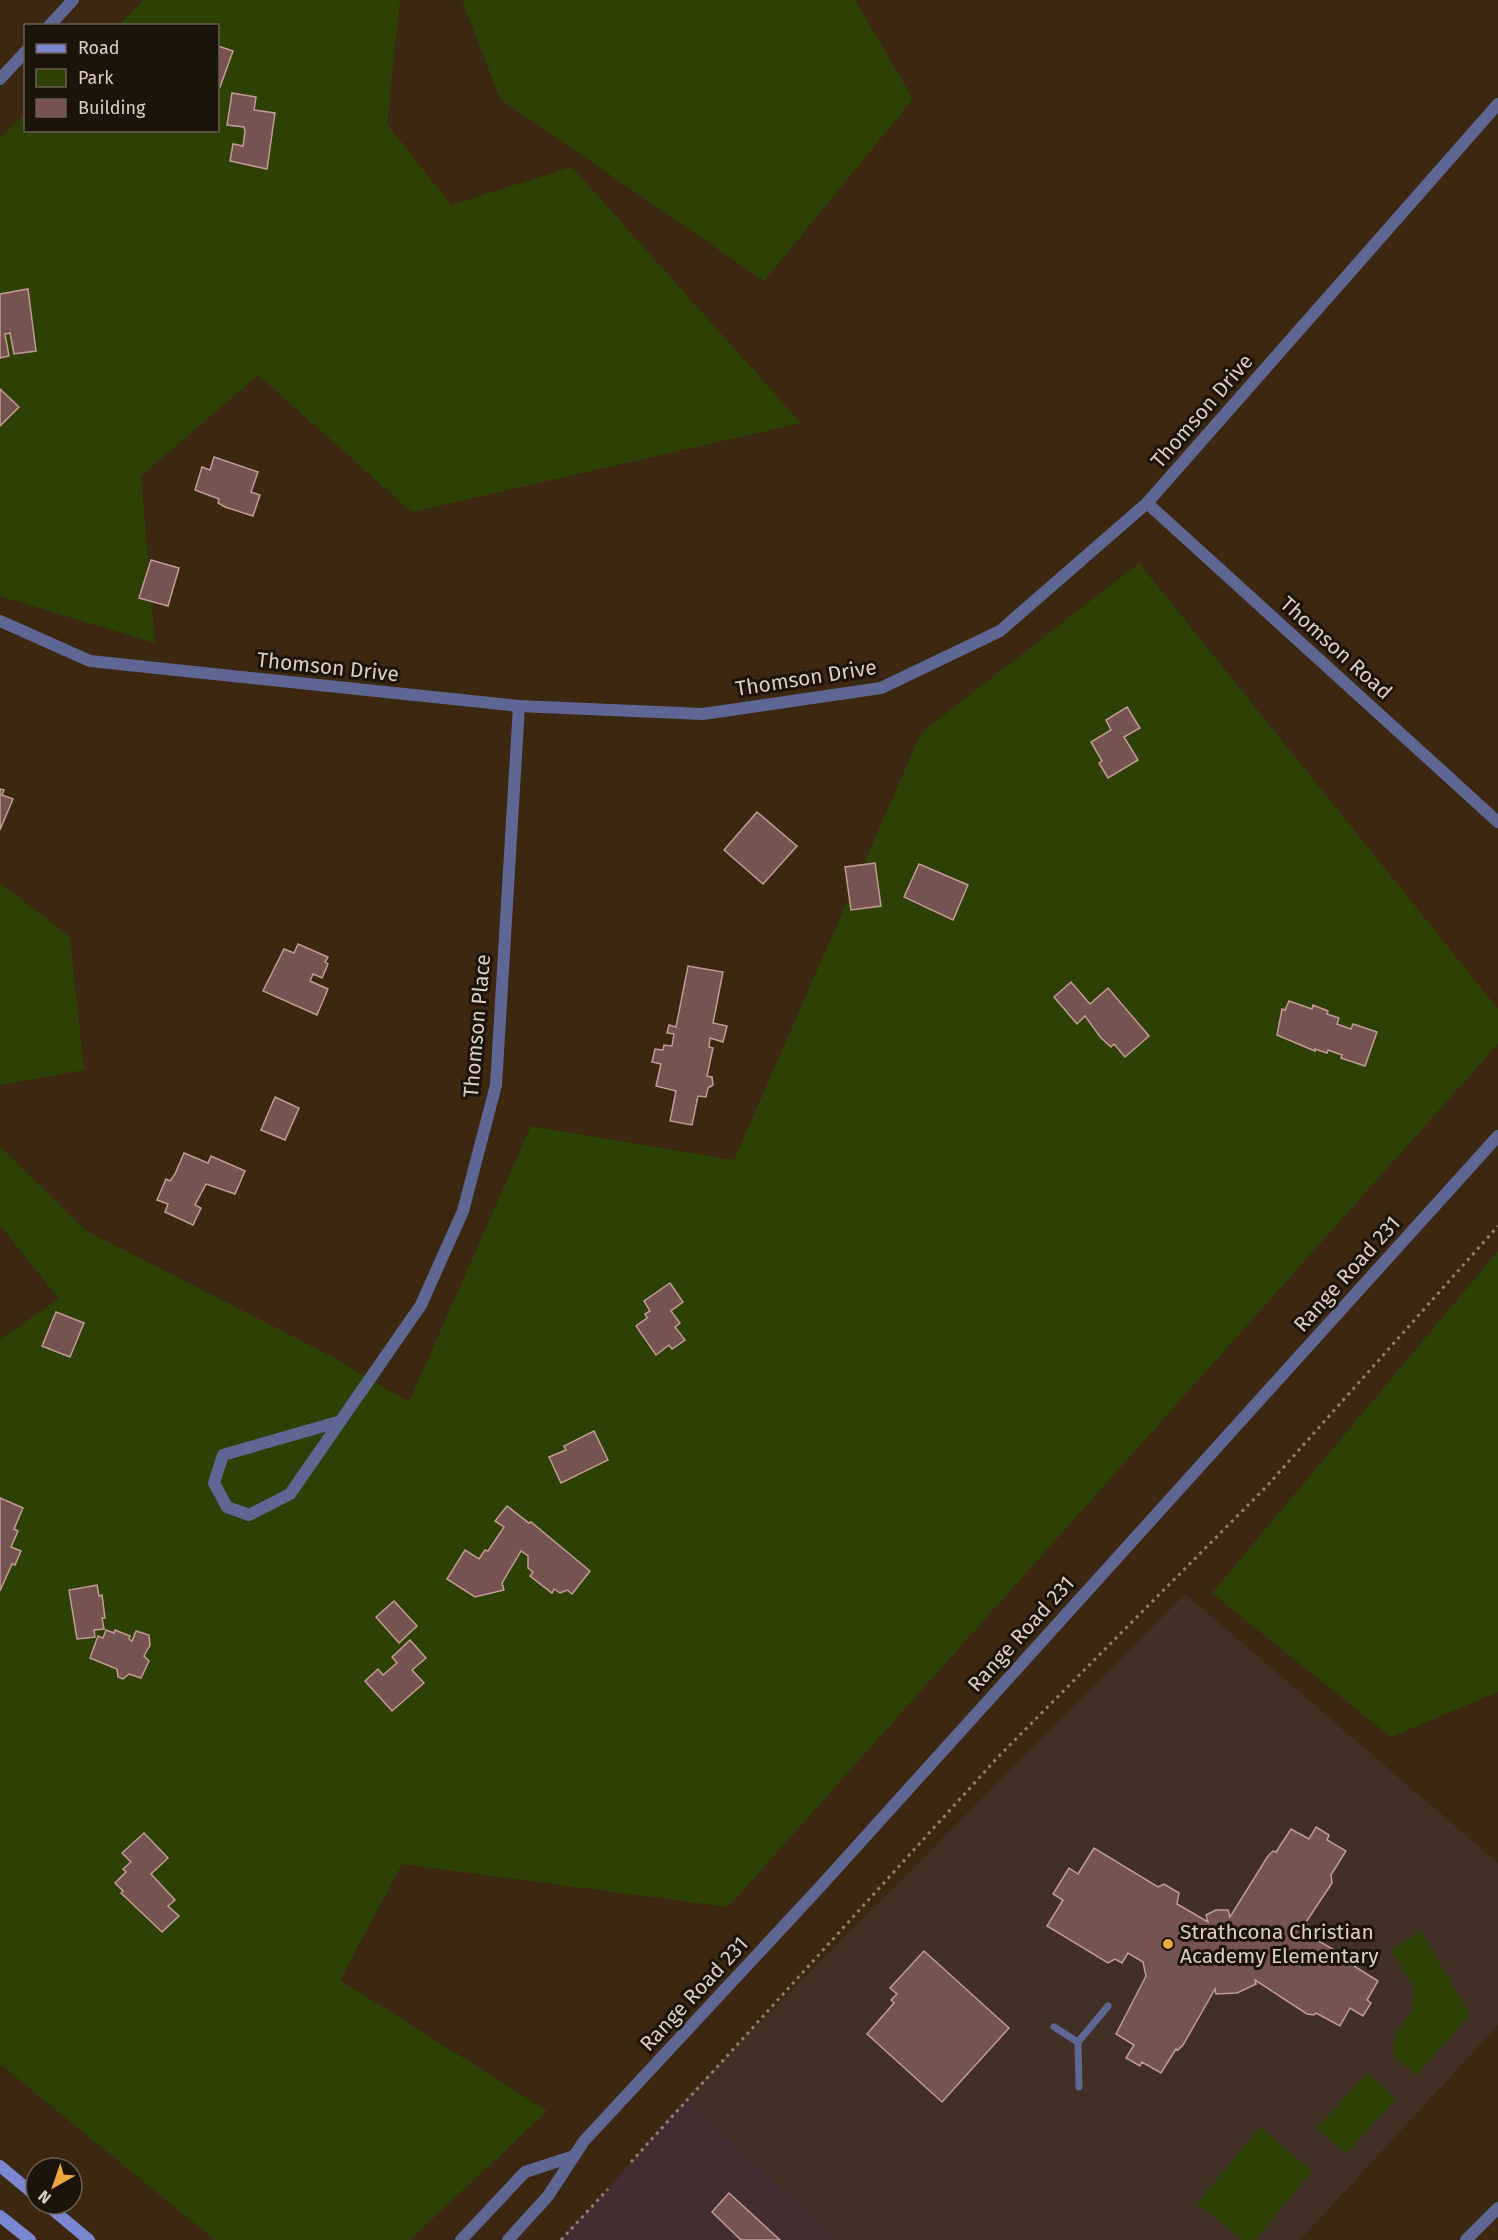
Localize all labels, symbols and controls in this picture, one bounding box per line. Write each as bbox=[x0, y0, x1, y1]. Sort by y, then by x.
legend bbox=[24, 24, 219, 132]
text: Road bbox=[78, 37, 120, 59]
text: Park bbox=[78, 67, 114, 89]
text: Building bbox=[78, 97, 146, 119]
street label: Thomson Drive bbox=[1145, 349, 1259, 473]
street label: Thomson Road bbox=[1275, 591, 1397, 705]
street label: Thomson Drive bbox=[256, 647, 400, 687]
street label: Thomson Drive bbox=[734, 654, 878, 702]
street label: Thomson Place bbox=[458, 953, 496, 1099]
street label: Range Road 231 bbox=[1288, 1211, 1406, 1337]
street label: Range Road 231 bbox=[962, 1571, 1080, 1697]
place label: Strathcona Christian Academy Elementary bbox=[1180, 1919, 1379, 1969]
street label: Range Road 231 bbox=[634, 1931, 754, 2057]
marker: Strathcona Christian Academy Elementary bbox=[1161, 1937, 1175, 1951]
north arrow bbox=[24, 2156, 84, 2216]
text: N bbox=[35, 2186, 55, 2208]

